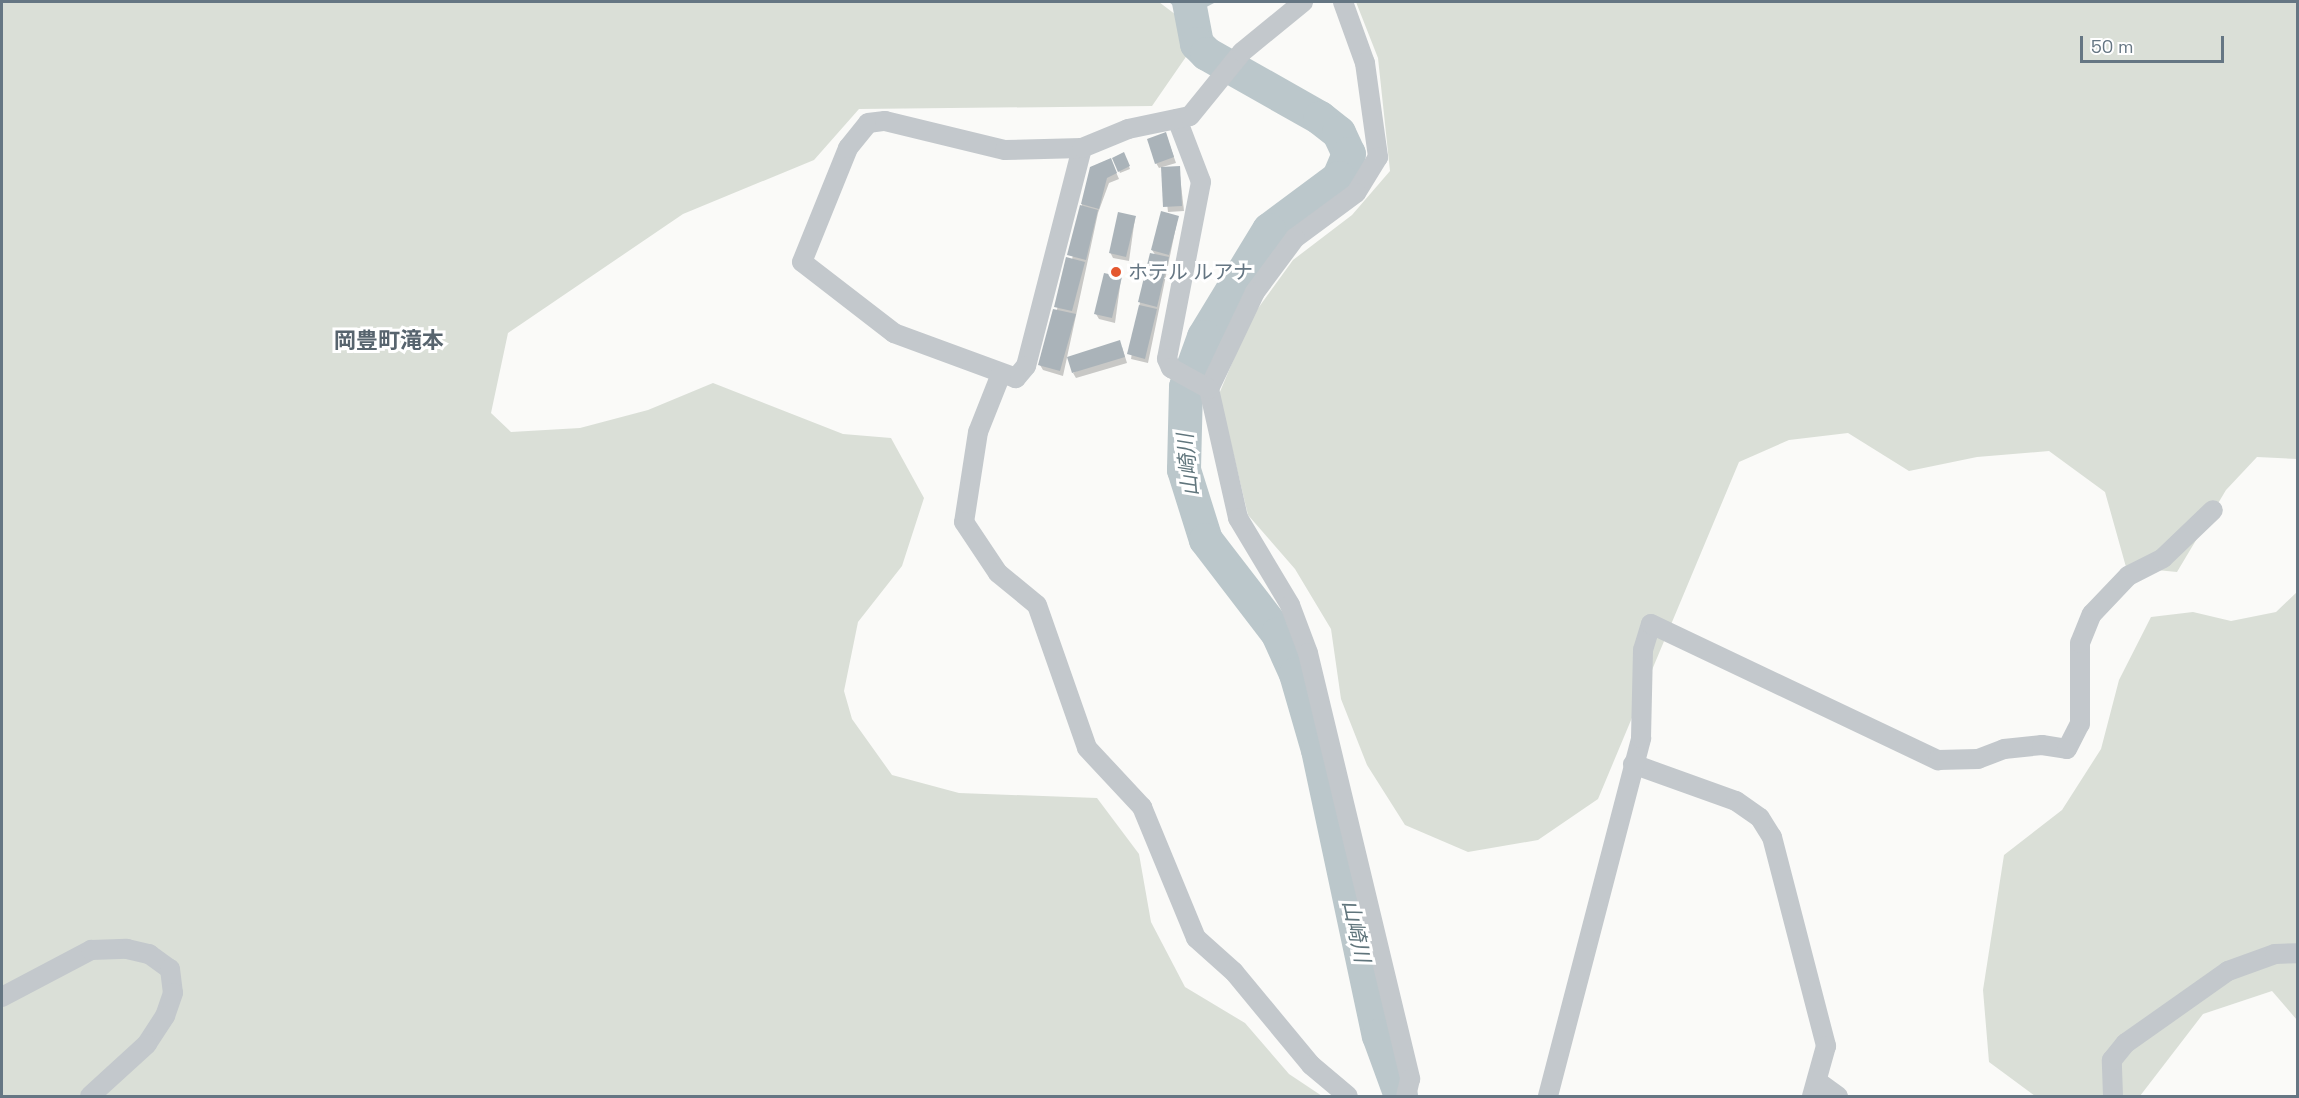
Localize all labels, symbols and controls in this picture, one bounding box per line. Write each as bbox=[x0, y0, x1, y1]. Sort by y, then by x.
scale bar bbox=[2083, 24, 2227, 62]
text: 50 m bbox=[2091, 35, 2133, 58]
place label: ホテル ルアナ bbox=[1128, 260, 1253, 284]
marker: ホテル ルアナ bbox=[1109, 265, 1123, 279]
district label: 岡豊町滝本 bbox=[334, 328, 444, 354]
water label: 山崎川 bbox=[1173, 433, 1203, 497]
water label: 山崎川 bbox=[1337, 898, 1375, 964]

